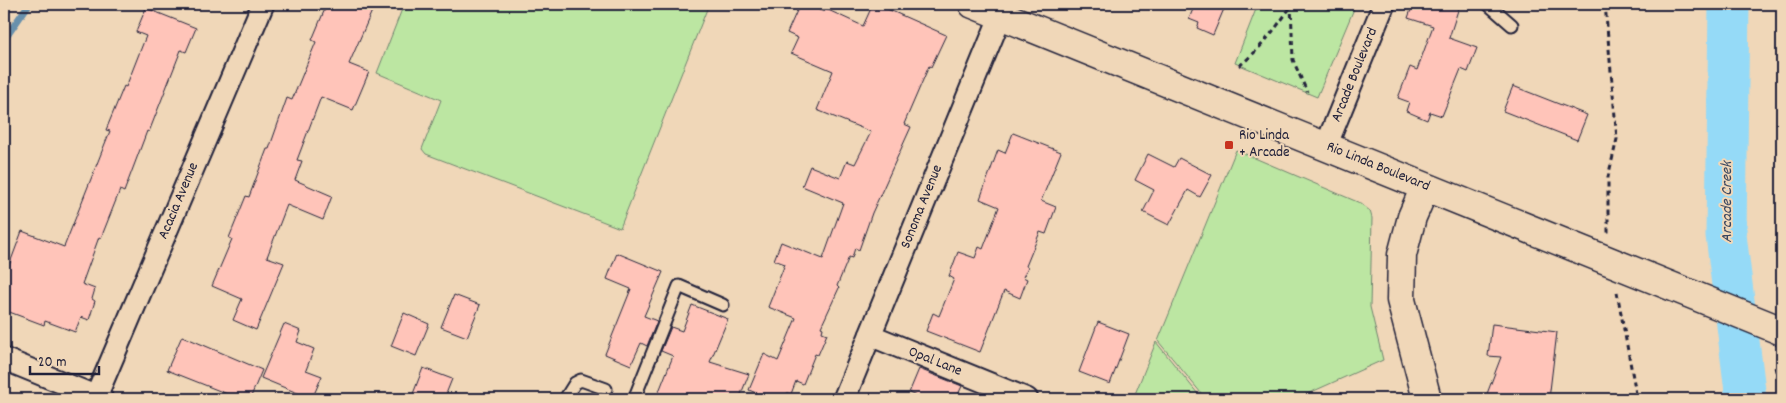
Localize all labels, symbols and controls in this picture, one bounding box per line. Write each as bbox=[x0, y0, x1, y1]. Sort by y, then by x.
street label: Arcade Boulevard bbox=[1326, 24, 1384, 126]
place label: Rio Linda + Arcade bbox=[1239, 125, 1290, 164]
street label: Rio Linda Boulevard bbox=[1323, 136, 1433, 198]
marker: Rio Linda + Arcade bbox=[1223, 139, 1235, 151]
street label: Acacia Avenue bbox=[153, 159, 205, 243]
water label: Arcade Creek bbox=[1716, 160, 1739, 243]
street label: Sonoma Avenue bbox=[895, 161, 949, 252]
street label: Opal Lane bbox=[905, 341, 966, 383]
scale bar bbox=[30, 343, 99, 375]
text: 20 m bbox=[38, 352, 66, 374]

